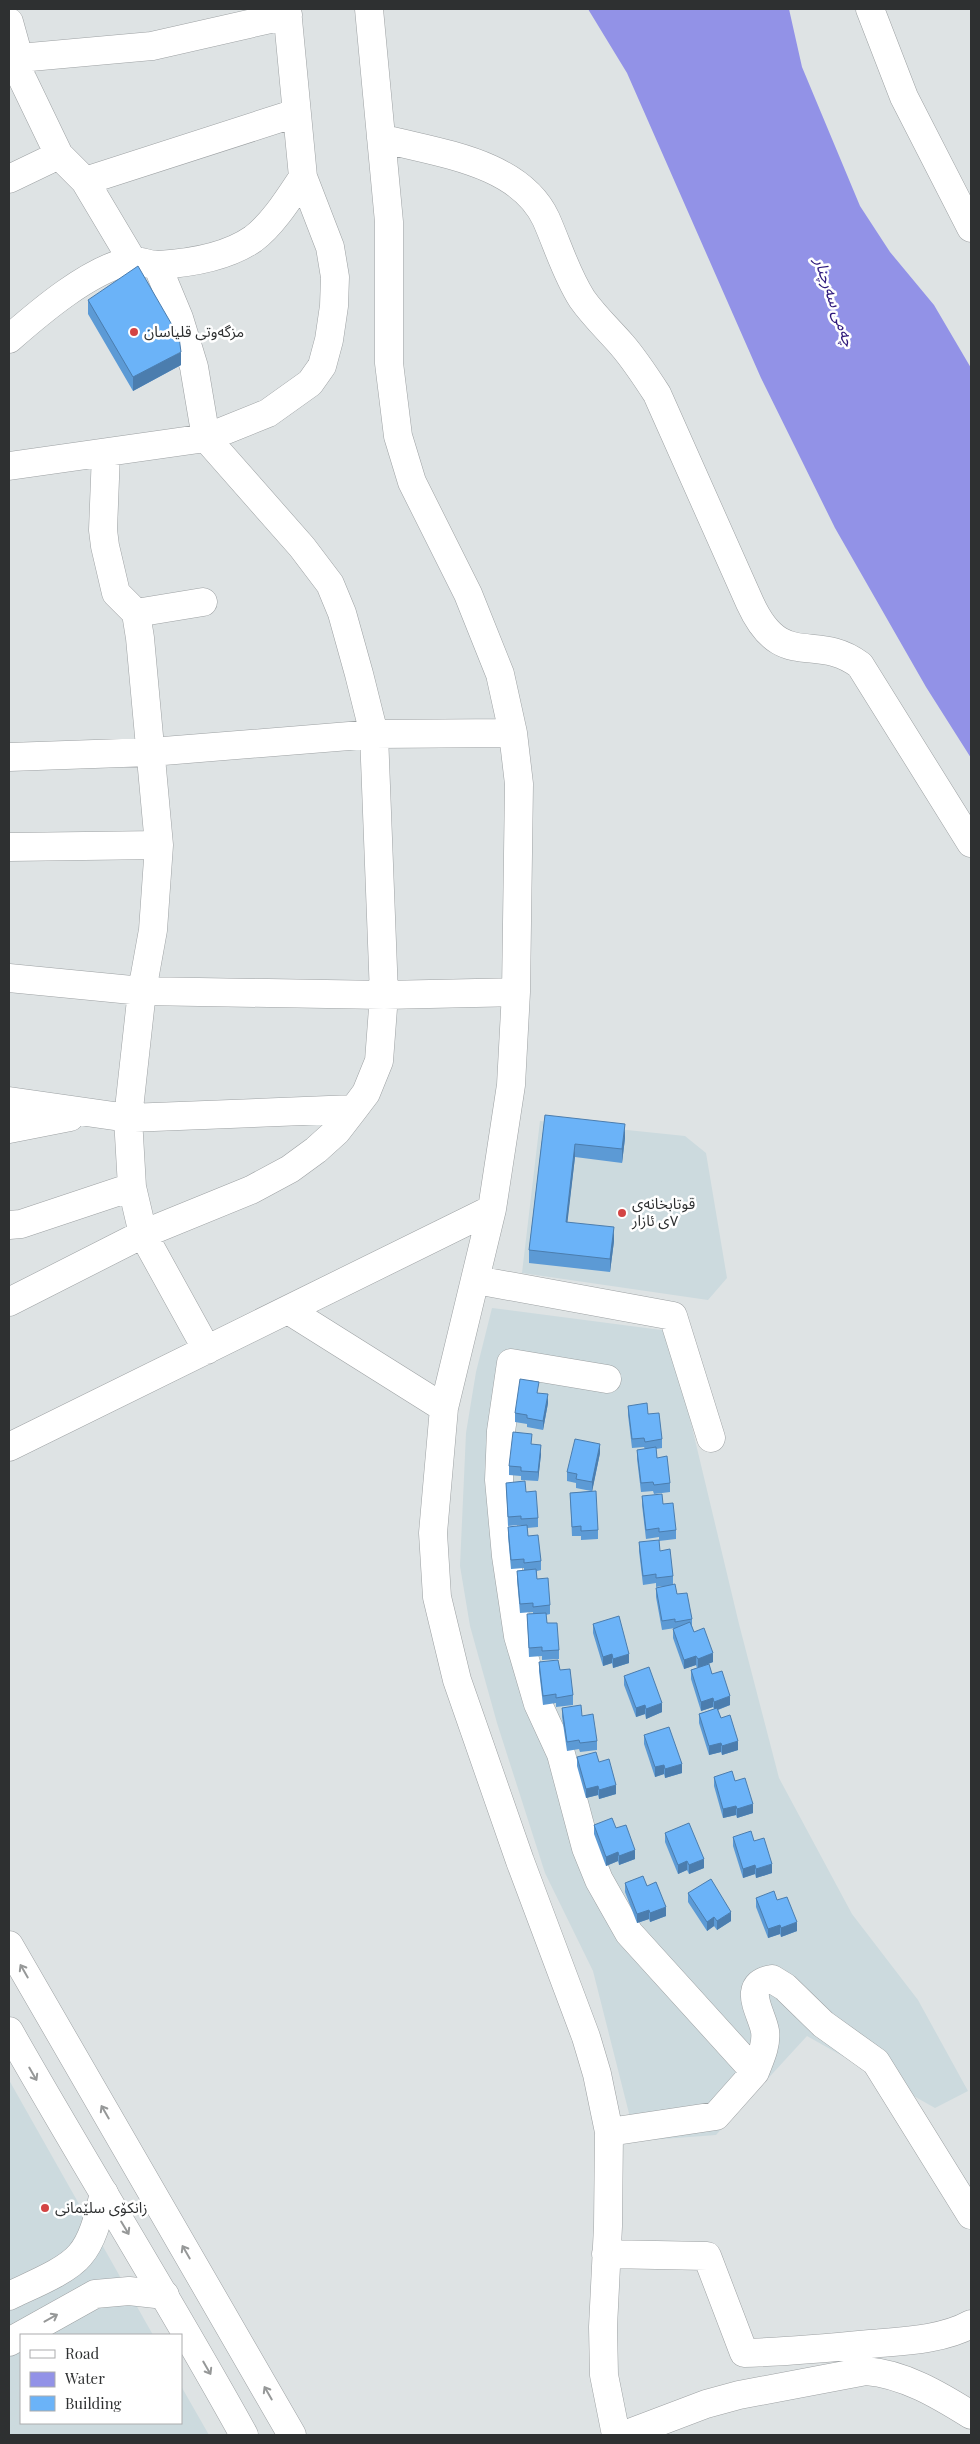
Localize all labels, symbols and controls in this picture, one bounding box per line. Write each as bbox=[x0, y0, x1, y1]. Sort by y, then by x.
water label: چەمی سەرچنار bbox=[809, 253, 861, 350]
place label: مزگەوتی قلیاسان bbox=[144, 321, 244, 341]
marker: مزگەوتی قلیاسان bbox=[128, 326, 140, 338]
place label: قوتابخانەی ٧ی ئازار bbox=[631, 1193, 696, 1230]
marker: قوتابخانەی ٧ی ئازار bbox=[616, 1207, 628, 1219]
one-way arrow bbox=[19, 1963, 29, 1978]
one-way arrow bbox=[28, 2066, 38, 2081]
one-way arrow bbox=[100, 2104, 110, 2119]
place label: زانکۆی سلێمانی bbox=[55, 2197, 148, 2217]
marker: زانکۆی سلێمانی bbox=[39, 2202, 51, 2214]
one-way arrow bbox=[121, 2221, 131, 2235]
one-way arrow bbox=[181, 2246, 191, 2260]
one-way arrow bbox=[44, 2313, 59, 2323]
legend bbox=[20, 2334, 182, 2424]
text: Road bbox=[65, 2343, 99, 2363]
one-way arrow bbox=[202, 2361, 212, 2376]
text: Water bbox=[64, 2368, 105, 2388]
one-way arrow bbox=[262, 2386, 272, 2401]
text: Building bbox=[65, 2393, 122, 2413]

